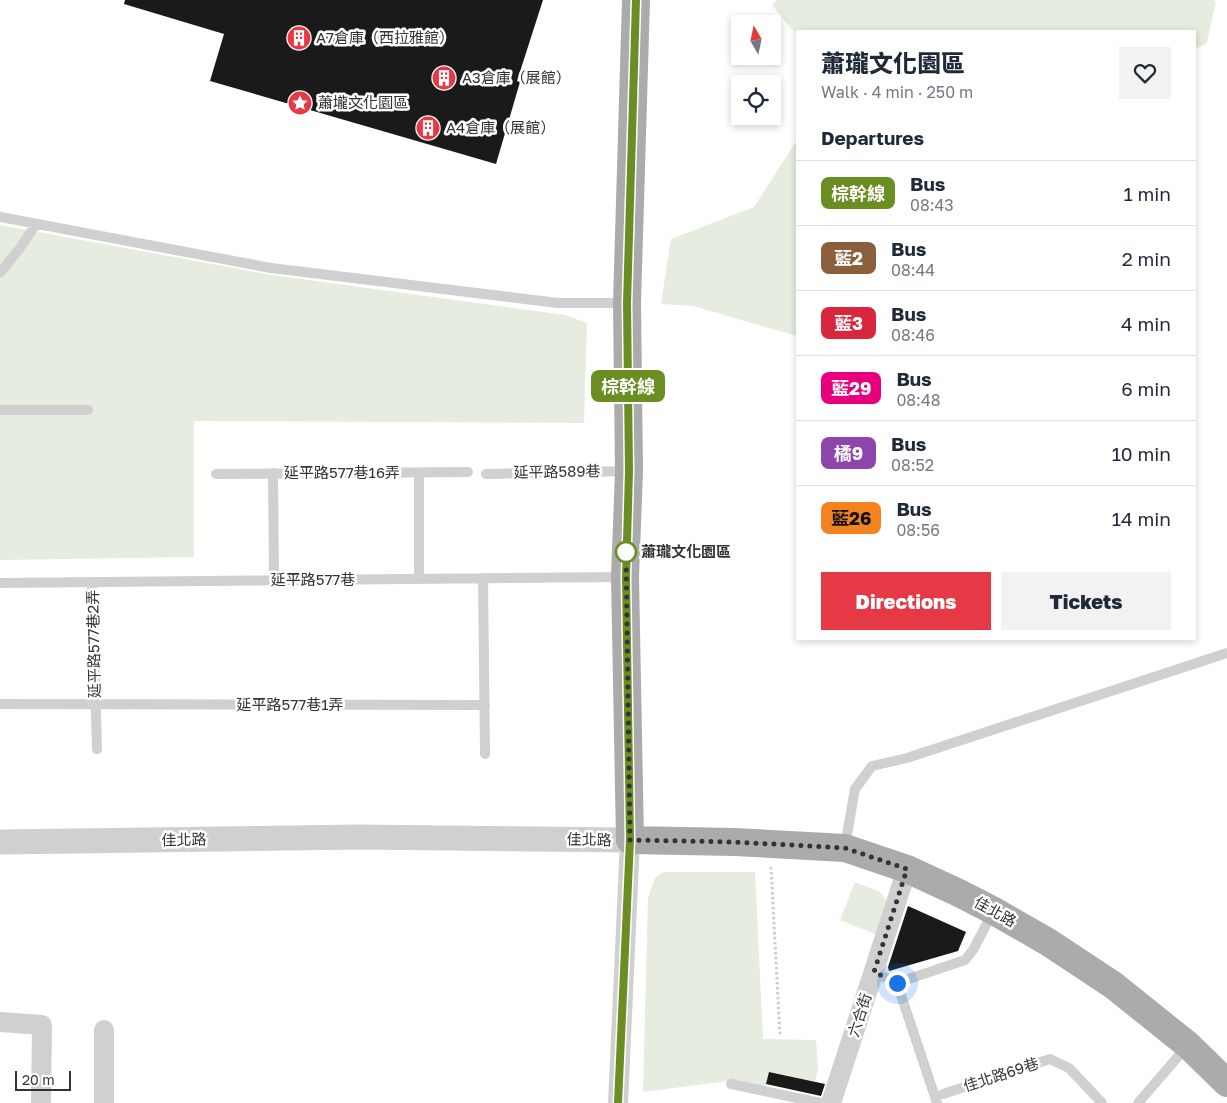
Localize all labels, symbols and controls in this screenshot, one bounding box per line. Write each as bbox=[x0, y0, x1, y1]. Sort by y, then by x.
north arrow bbox=[731, 15, 781, 65]
map controls bbox=[731, 15, 781, 125]
building icon: A7倉庫（西拉雅館） bbox=[286, 25, 312, 51]
place label: A7倉庫（西拉雅館） bbox=[316, 28, 454, 46]
button: heart bbox=[1119, 47, 1171, 99]
text: 蕭瓏文化園區 bbox=[821, 48, 965, 77]
building icon: A3倉庫（展館） bbox=[431, 65, 457, 91]
place label: A3倉庫（展館） bbox=[462, 68, 571, 86]
button: locate bbox=[731, 75, 781, 125]
text: Walk · 4 min · 250 m bbox=[821, 82, 973, 102]
place icon: 蕭壠文化園區 bbox=[287, 90, 313, 116]
place label: 蕭壠文化園區 bbox=[318, 93, 408, 111]
building icon: A4倉庫（展館） bbox=[415, 115, 441, 141]
place label: A4倉庫（展館） bbox=[446, 118, 555, 136]
text: Departures bbox=[821, 126, 924, 149]
text: Bus bbox=[910, 172, 945, 195]
text: 棕幹線 bbox=[831, 182, 885, 204]
text: 1 min bbox=[1123, 182, 1171, 205]
text: 08:43 bbox=[910, 195, 954, 215]
text: Bus bbox=[891, 237, 926, 260]
text: 藍2 bbox=[834, 247, 863, 269]
text: 2 min bbox=[1122, 247, 1171, 270]
text: 08:44 bbox=[891, 260, 935, 280]
text: Bus bbox=[891, 302, 926, 325]
text: 藍3 bbox=[834, 312, 863, 334]
text: 4 min bbox=[1121, 312, 1171, 335]
text: 08:46 bbox=[891, 325, 935, 345]
text: Bus bbox=[896, 367, 932, 390]
line badge: 棕幹線 bbox=[599, 370, 657, 402]
text: 棕幹線 bbox=[601, 375, 655, 397]
text: 藍29 bbox=[831, 377, 871, 399]
text: 6 min bbox=[1121, 377, 1171, 400]
text: 08:48 bbox=[896, 390, 940, 410]
text: Bus bbox=[891, 432, 926, 455]
text: 橘9 bbox=[834, 442, 863, 464]
text: 10 min bbox=[1112, 442, 1171, 465]
text: 08:52 bbox=[891, 455, 934, 475]
street label: 延平路589巷 bbox=[513, 461, 601, 481]
street label: 延平路577巷16弄 bbox=[284, 463, 400, 481]
text: Bus bbox=[896, 497, 932, 520]
text: 藍26 bbox=[831, 507, 871, 529]
text: 14 min bbox=[1112, 507, 1171, 530]
text: 08:56 bbox=[896, 520, 940, 540]
marker: 蕭瓏文化園區 bbox=[615, 541, 637, 563]
place label: 蕭瓏文化園區 bbox=[641, 542, 731, 560]
street label: 延平路577巷 bbox=[271, 570, 355, 588]
button: Directions bbox=[821, 572, 991, 630]
button: Tickets bbox=[1001, 572, 1171, 630]
street label: 延平路577巷2弄 bbox=[83, 590, 103, 698]
street label: 延平路577巷1弄 bbox=[237, 695, 343, 713]
street label: 佳北路 bbox=[161, 830, 207, 848]
street label: 佳北路 bbox=[566, 830, 612, 848]
street label: 佳北路 bbox=[971, 892, 1020, 930]
your location bbox=[885, 971, 910, 996]
street label: 六合街 bbox=[844, 991, 875, 1039]
street label: 佳北路69巷 bbox=[961, 1053, 1041, 1095]
scale bar bbox=[15, 1068, 71, 1091]
text: 20 m bbox=[22, 1071, 55, 1088]

